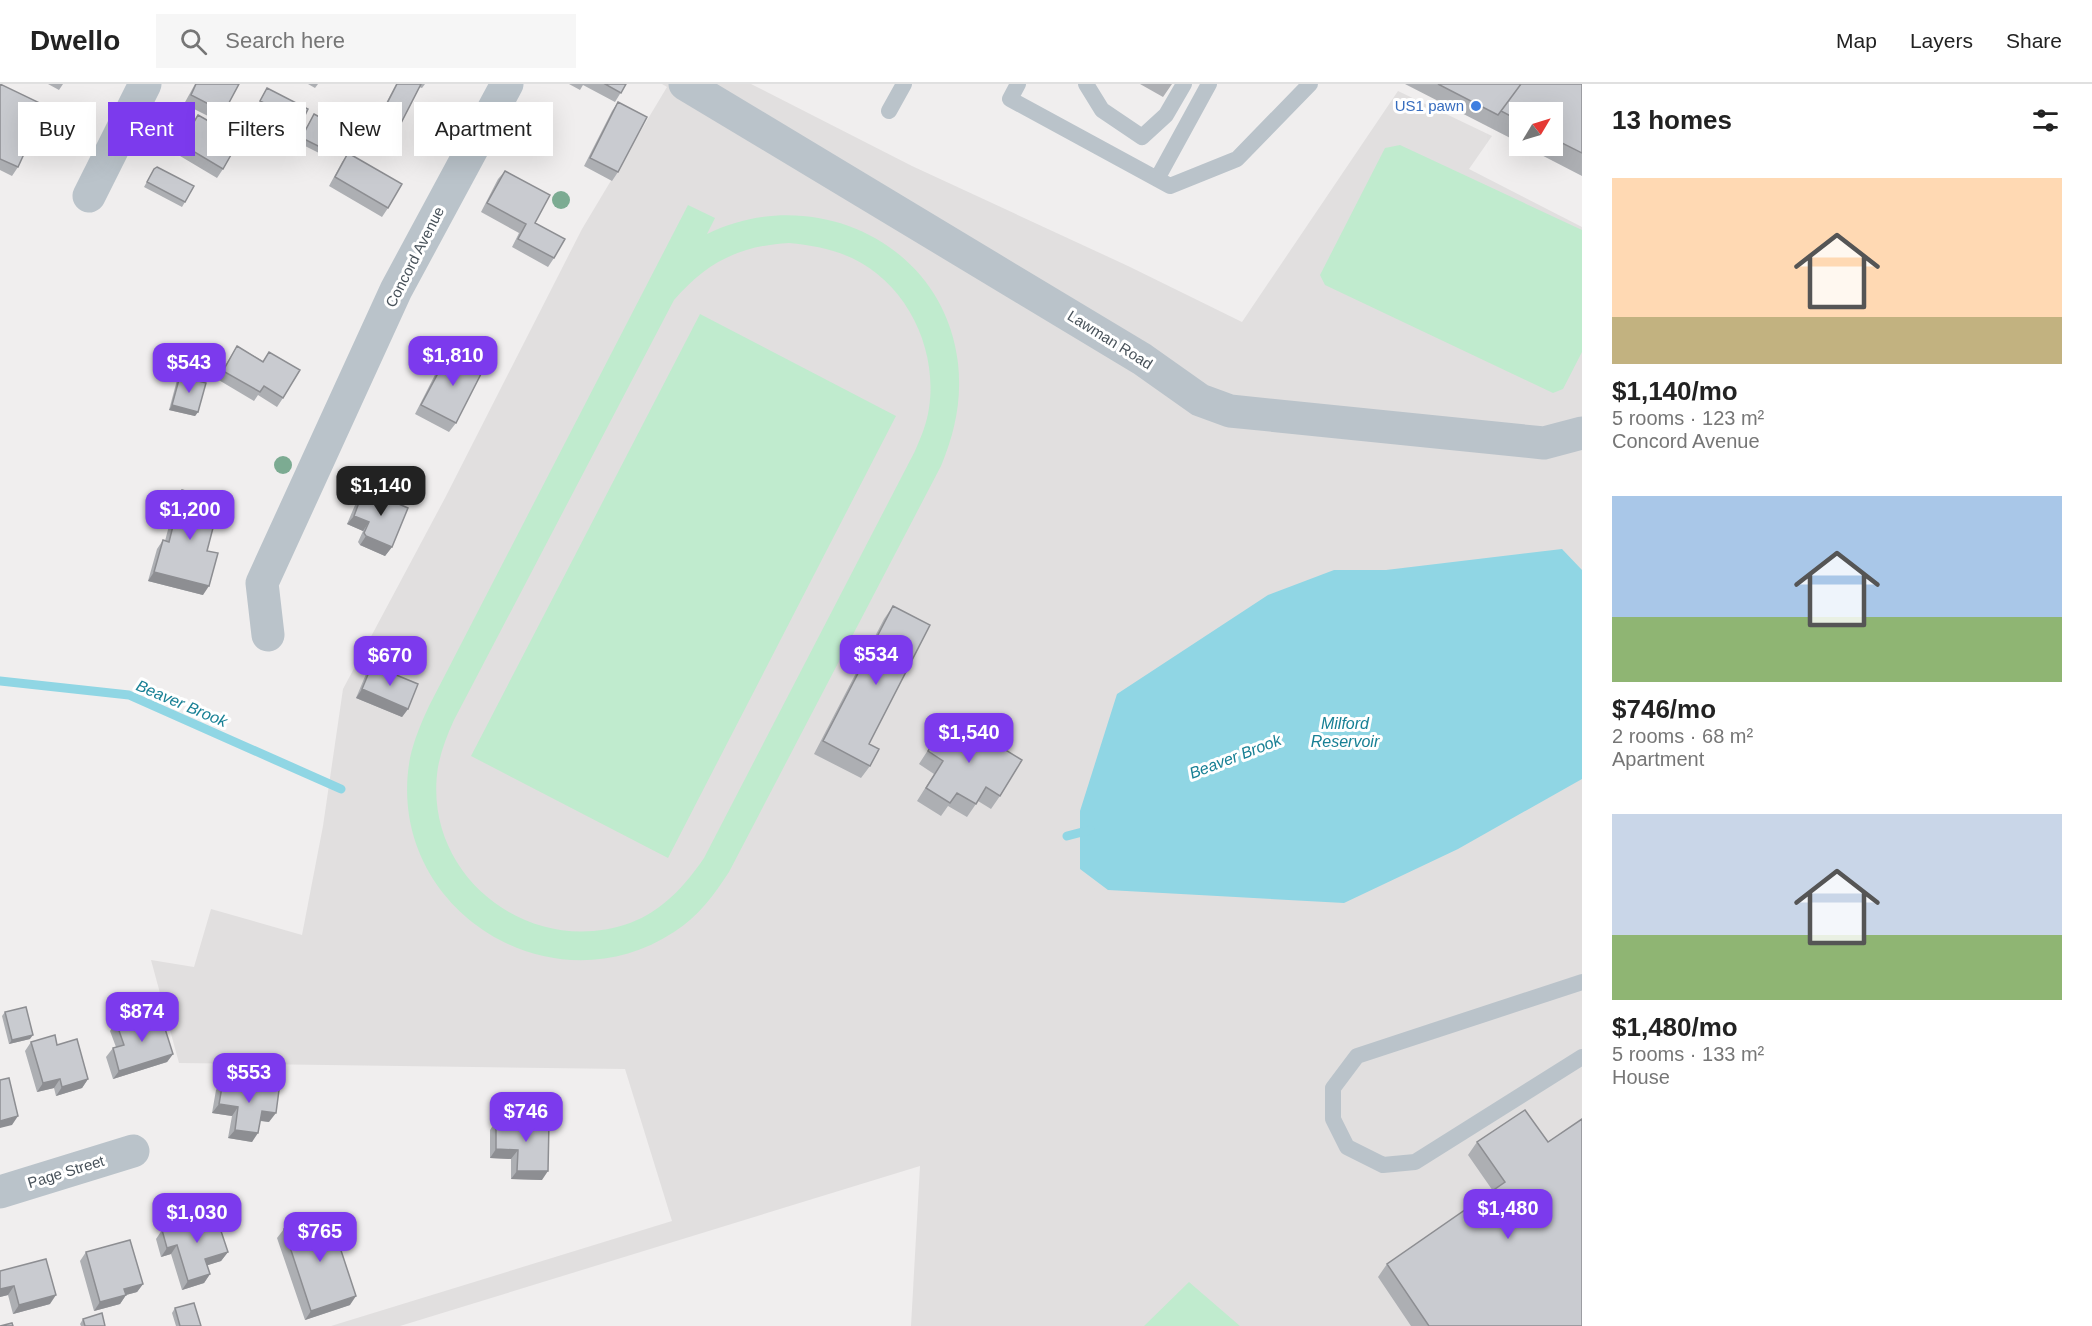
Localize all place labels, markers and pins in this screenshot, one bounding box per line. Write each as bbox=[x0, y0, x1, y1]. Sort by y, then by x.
place label: US1 pawn bbox=[1395, 97, 1464, 114]
marker: US1 pawn bbox=[1469, 99, 1483, 113]
pin: $1,810 bbox=[404, 336, 502, 387]
pin: $543 bbox=[153, 343, 225, 394]
pin: $1,140 bbox=[332, 466, 430, 517]
pin: $1,200 bbox=[141, 490, 239, 541]
pin: $534 bbox=[840, 635, 912, 686]
pin: $670 bbox=[354, 636, 426, 687]
pin: $1,540 bbox=[920, 713, 1018, 764]
pin: $874 bbox=[106, 992, 178, 1043]
pin: $553 bbox=[213, 1053, 285, 1104]
pin: $746 bbox=[490, 1092, 562, 1143]
pin: $1,480 bbox=[1459, 1189, 1557, 1240]
pin: $1,030 bbox=[148, 1193, 246, 1244]
pin: $765 bbox=[284, 1212, 356, 1263]

